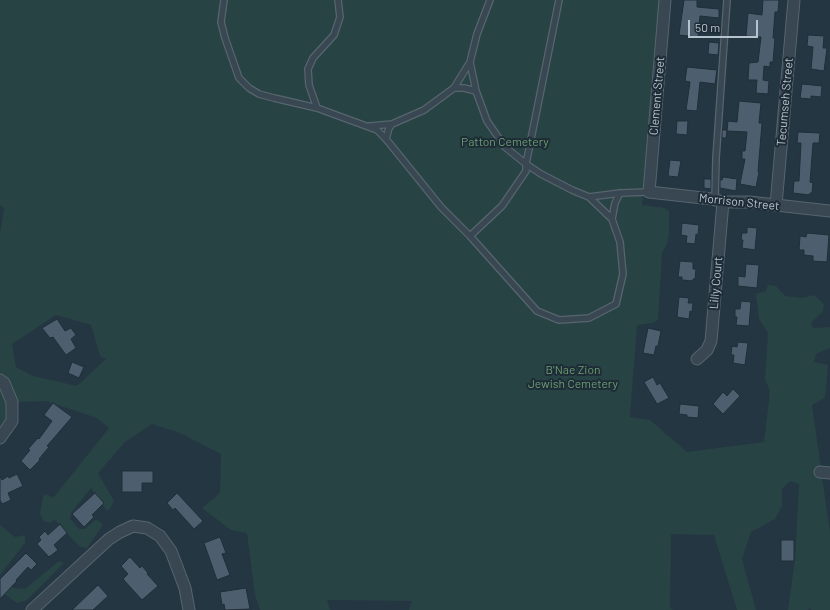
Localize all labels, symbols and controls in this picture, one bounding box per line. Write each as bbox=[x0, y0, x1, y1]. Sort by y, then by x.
scale bar bbox=[690, 12, 760, 38]
text: 50 m bbox=[695, 20, 720, 34]
street label: Clement Street bbox=[646, 56, 668, 136]
street label: Tecumseh Street bbox=[774, 57, 796, 147]
park label: Patton Cemetery bbox=[461, 135, 549, 149]
street label: Morrison Street bbox=[698, 191, 780, 213]
street label: Lilly Court bbox=[707, 256, 725, 310]
park label: B'Nae Zion Jewish Cemetery bbox=[528, 363, 618, 391]

